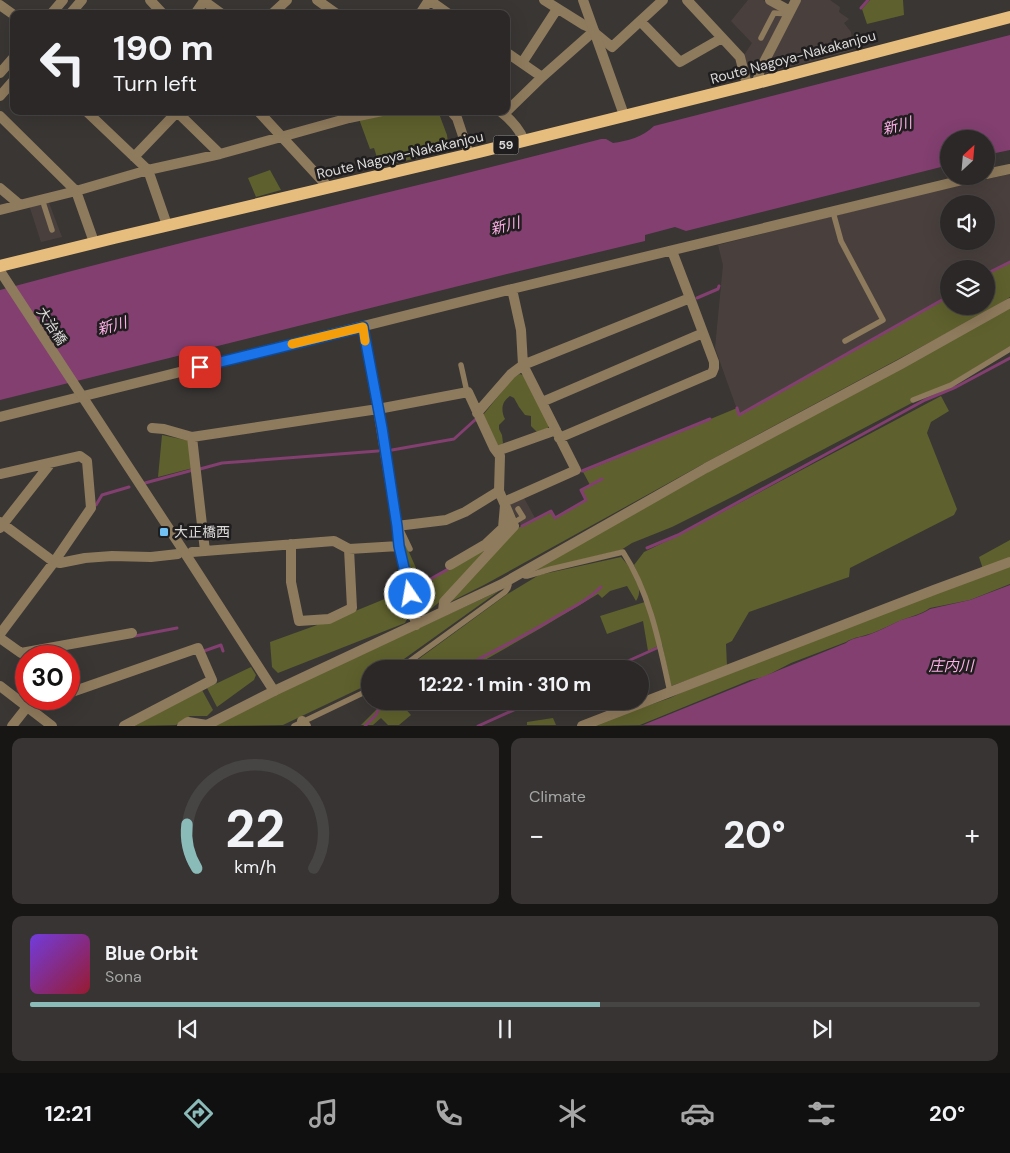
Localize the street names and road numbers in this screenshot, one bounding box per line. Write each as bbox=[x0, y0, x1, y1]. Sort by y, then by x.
street label: Route Nagoya-Nakakanjou bbox=[708, 26, 878, 88]
street label: Route Nagoya-Nakakanjou bbox=[315, 127, 485, 183]
road number: 59 bbox=[494, 136, 518, 154]
street label: 大治橋 bbox=[33, 303, 71, 349]

